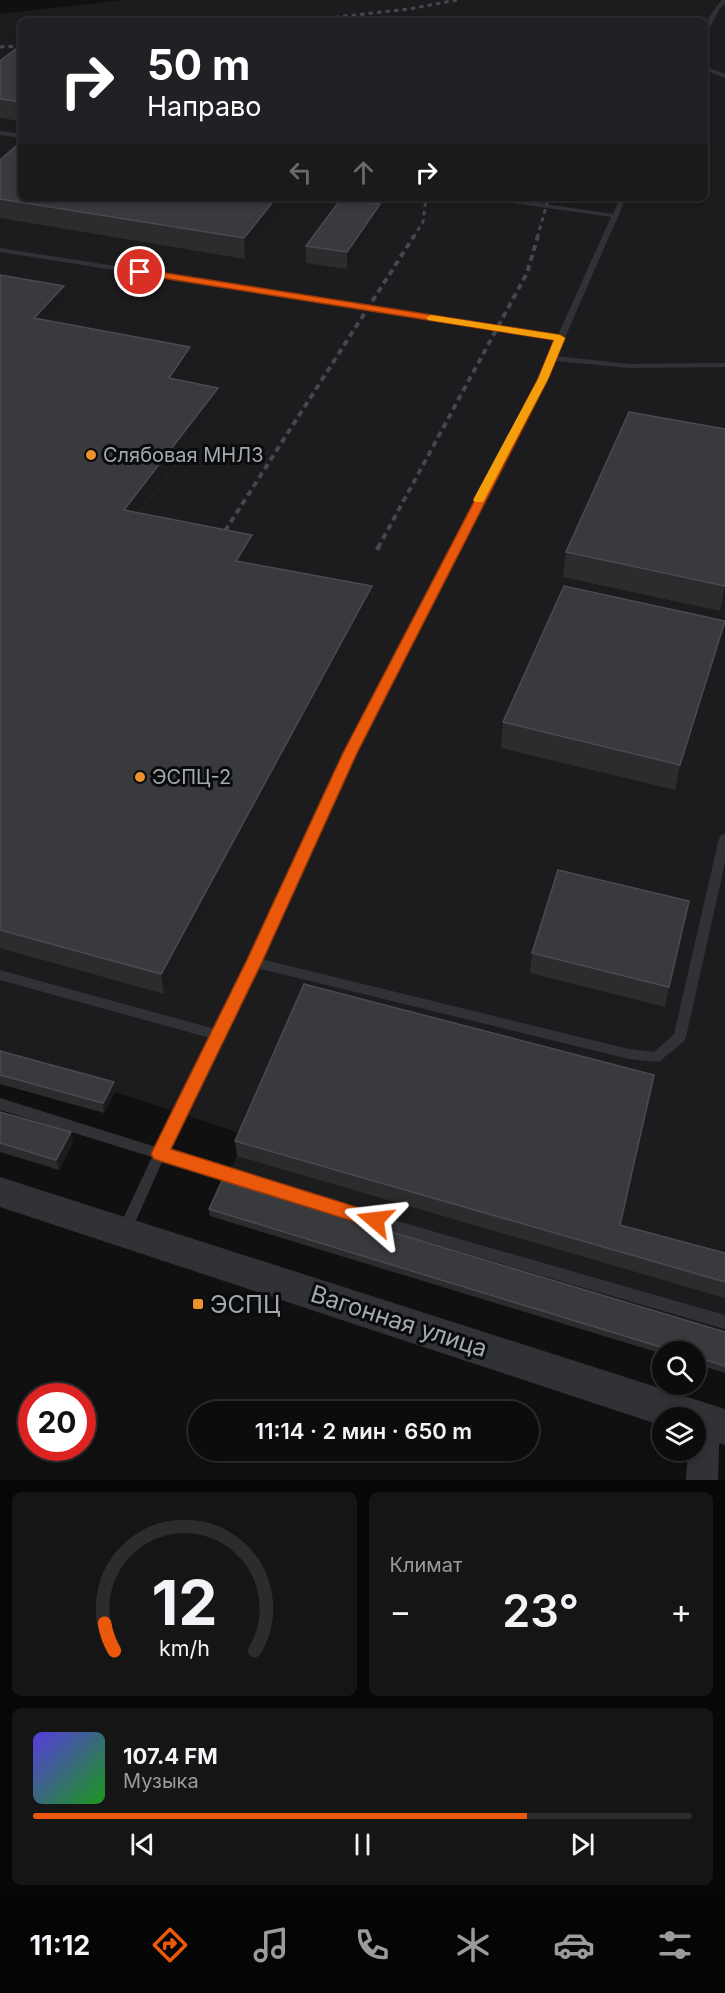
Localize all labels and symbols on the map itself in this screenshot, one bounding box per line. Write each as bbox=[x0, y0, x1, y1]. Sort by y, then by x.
pin bbox=[114, 246, 165, 297]
place label: Слябовая МНЛЗ bbox=[103, 443, 264, 467]
marker: Слябовая МНЛЗ bbox=[84, 448, 98, 462]
place label: ЭСПЦ-2 bbox=[152, 765, 231, 789]
marker: ЭСПЦ-2 bbox=[133, 770, 147, 784]
position arrow bbox=[343, 1188, 407, 1252]
street label: Вагонная улица bbox=[307, 1279, 491, 1363]
place label: ЭСПЦ bbox=[210, 1290, 280, 1319]
marker: ЭСПЦ bbox=[191, 1297, 205, 1311]
speed limit sign: 20 bbox=[18, 1383, 96, 1461]

